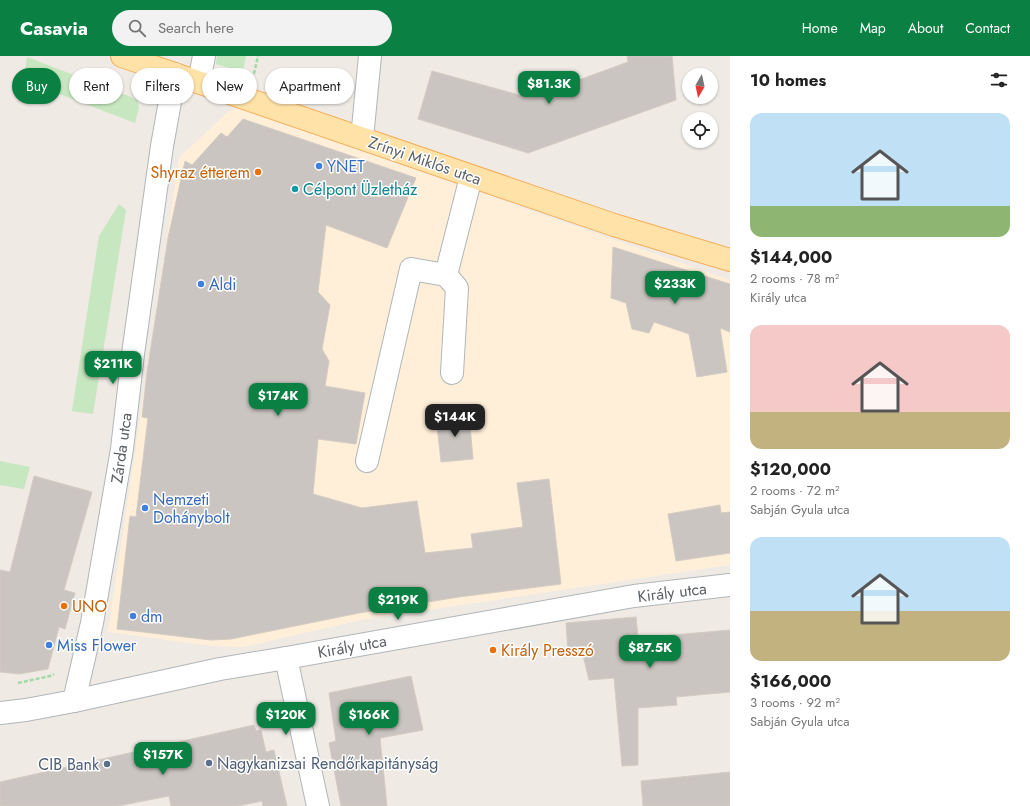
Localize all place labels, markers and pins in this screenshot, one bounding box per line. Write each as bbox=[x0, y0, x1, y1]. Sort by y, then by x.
pin: $81.3K bbox=[516, 71, 582, 105]
place label: YNET bbox=[327, 155, 365, 178]
place label: Shyraz étterem bbox=[150, 161, 250, 184]
marker: YNET bbox=[314, 161, 324, 171]
marker: Shyraz étterem bbox=[253, 167, 263, 177]
place label: Célpont Üzletház bbox=[303, 178, 418, 201]
marker: Célpont Üzletház bbox=[290, 184, 300, 194]
pin: $233K bbox=[647, 271, 703, 305]
place label: Aldi bbox=[209, 273, 237, 296]
marker: Aldi bbox=[196, 279, 206, 289]
pin: $211K bbox=[85, 351, 141, 385]
pin: $174K bbox=[250, 383, 306, 417]
pin: $144K bbox=[427, 404, 483, 438]
place label: Nemzeti Dohánybolt bbox=[153, 488, 230, 529]
marker: Nemzeti Dohánybolt bbox=[140, 503, 150, 513]
pin: $219K bbox=[370, 587, 426, 621]
place label: UNO bbox=[72, 595, 107, 618]
marker: UNO bbox=[59, 601, 69, 611]
place label: dm bbox=[141, 605, 163, 628]
marker: dm bbox=[128, 611, 138, 621]
place label: Miss Flower bbox=[57, 634, 137, 657]
pin: $87.5K bbox=[617, 635, 683, 669]
place label: Király Presszó bbox=[501, 639, 594, 662]
marker: Miss Flower bbox=[44, 640, 54, 650]
marker: Király Presszó bbox=[488, 645, 498, 655]
pin: $120K bbox=[258, 702, 314, 736]
pin: $166K bbox=[341, 702, 397, 736]
pin: $157K bbox=[135, 742, 191, 776]
place label: Nagykanizsai Rendőrkapitányság bbox=[217, 752, 438, 775]
place label: CIB Bank bbox=[38, 753, 100, 776]
marker: Nagykanizsai Rendőrkapitányság bbox=[204, 758, 214, 768]
marker: CIB Bank bbox=[102, 759, 112, 769]

